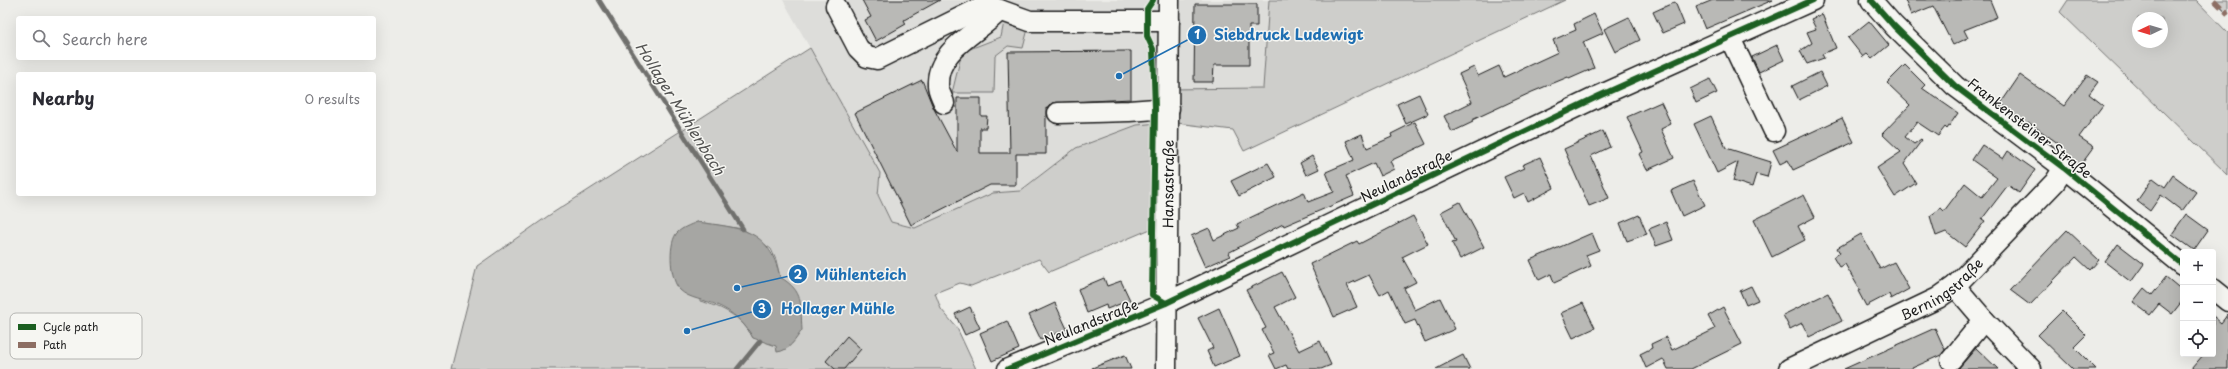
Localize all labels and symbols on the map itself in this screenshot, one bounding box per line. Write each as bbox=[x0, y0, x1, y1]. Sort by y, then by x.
north arrow bbox=[2132, 12, 2168, 48]
callout: Siebdruck Ludewigt bbox=[1187, 21, 1372, 48]
text: Siebdruck Ludewigt bbox=[1214, 22, 1364, 45]
text: 1 bbox=[1194, 25, 1200, 43]
water label: Hollager Mühlenbach bbox=[631, 37, 732, 179]
street label: Frankensteiner Straße bbox=[1963, 73, 2097, 183]
street label: Hansastraße bbox=[1157, 140, 1178, 228]
street label: Neulandstraße bbox=[1357, 145, 1455, 207]
street label: Berningstraße bbox=[1897, 253, 1987, 325]
callout: Mühlenteich bbox=[788, 261, 915, 288]
text: Mühlenteich bbox=[815, 262, 907, 285]
text: 2 bbox=[794, 265, 803, 283]
street label: Neulandstraße bbox=[1041, 294, 1141, 350]
callout: Hollager Mühle bbox=[752, 296, 903, 323]
text: Hollager Mühle bbox=[781, 296, 896, 319]
text: 3 bbox=[758, 299, 766, 317]
legend bbox=[10, 313, 142, 359]
text: Cycle path bbox=[43, 318, 98, 335]
text: Path bbox=[43, 336, 67, 353]

